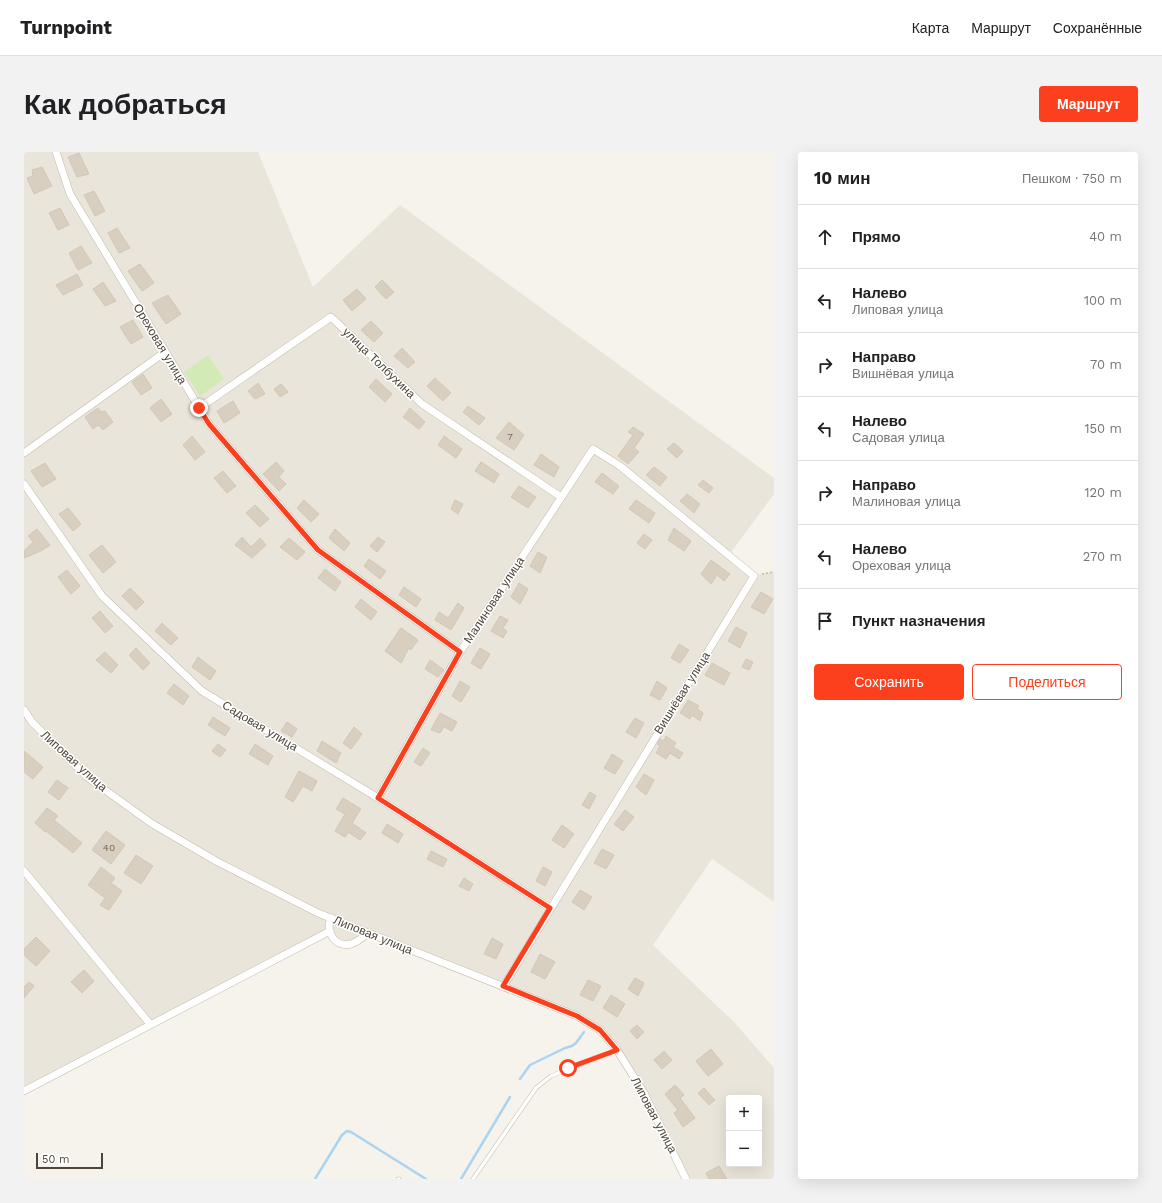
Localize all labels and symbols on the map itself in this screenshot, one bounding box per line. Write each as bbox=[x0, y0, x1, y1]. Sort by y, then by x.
street label: Ореховая улица bbox=[130, 301, 190, 387]
street label: улица Толбухина bbox=[340, 325, 418, 401]
route end bbox=[190, 399, 208, 417]
house number: 7 bbox=[507, 431, 513, 442]
street label: Малиновая улица bbox=[461, 554, 527, 646]
street label: Вишнёвая улица bbox=[651, 649, 713, 737]
street label: Садовая улица bbox=[220, 698, 301, 754]
street label: Липовая улица bbox=[38, 728, 110, 795]
house number: 40 bbox=[103, 842, 115, 853]
street label: Липовая улица bbox=[331, 913, 415, 957]
route start bbox=[559, 1059, 577, 1077]
street label: Липовая улица bbox=[628, 1075, 680, 1156]
scale bar bbox=[36, 1151, 103, 1170]

